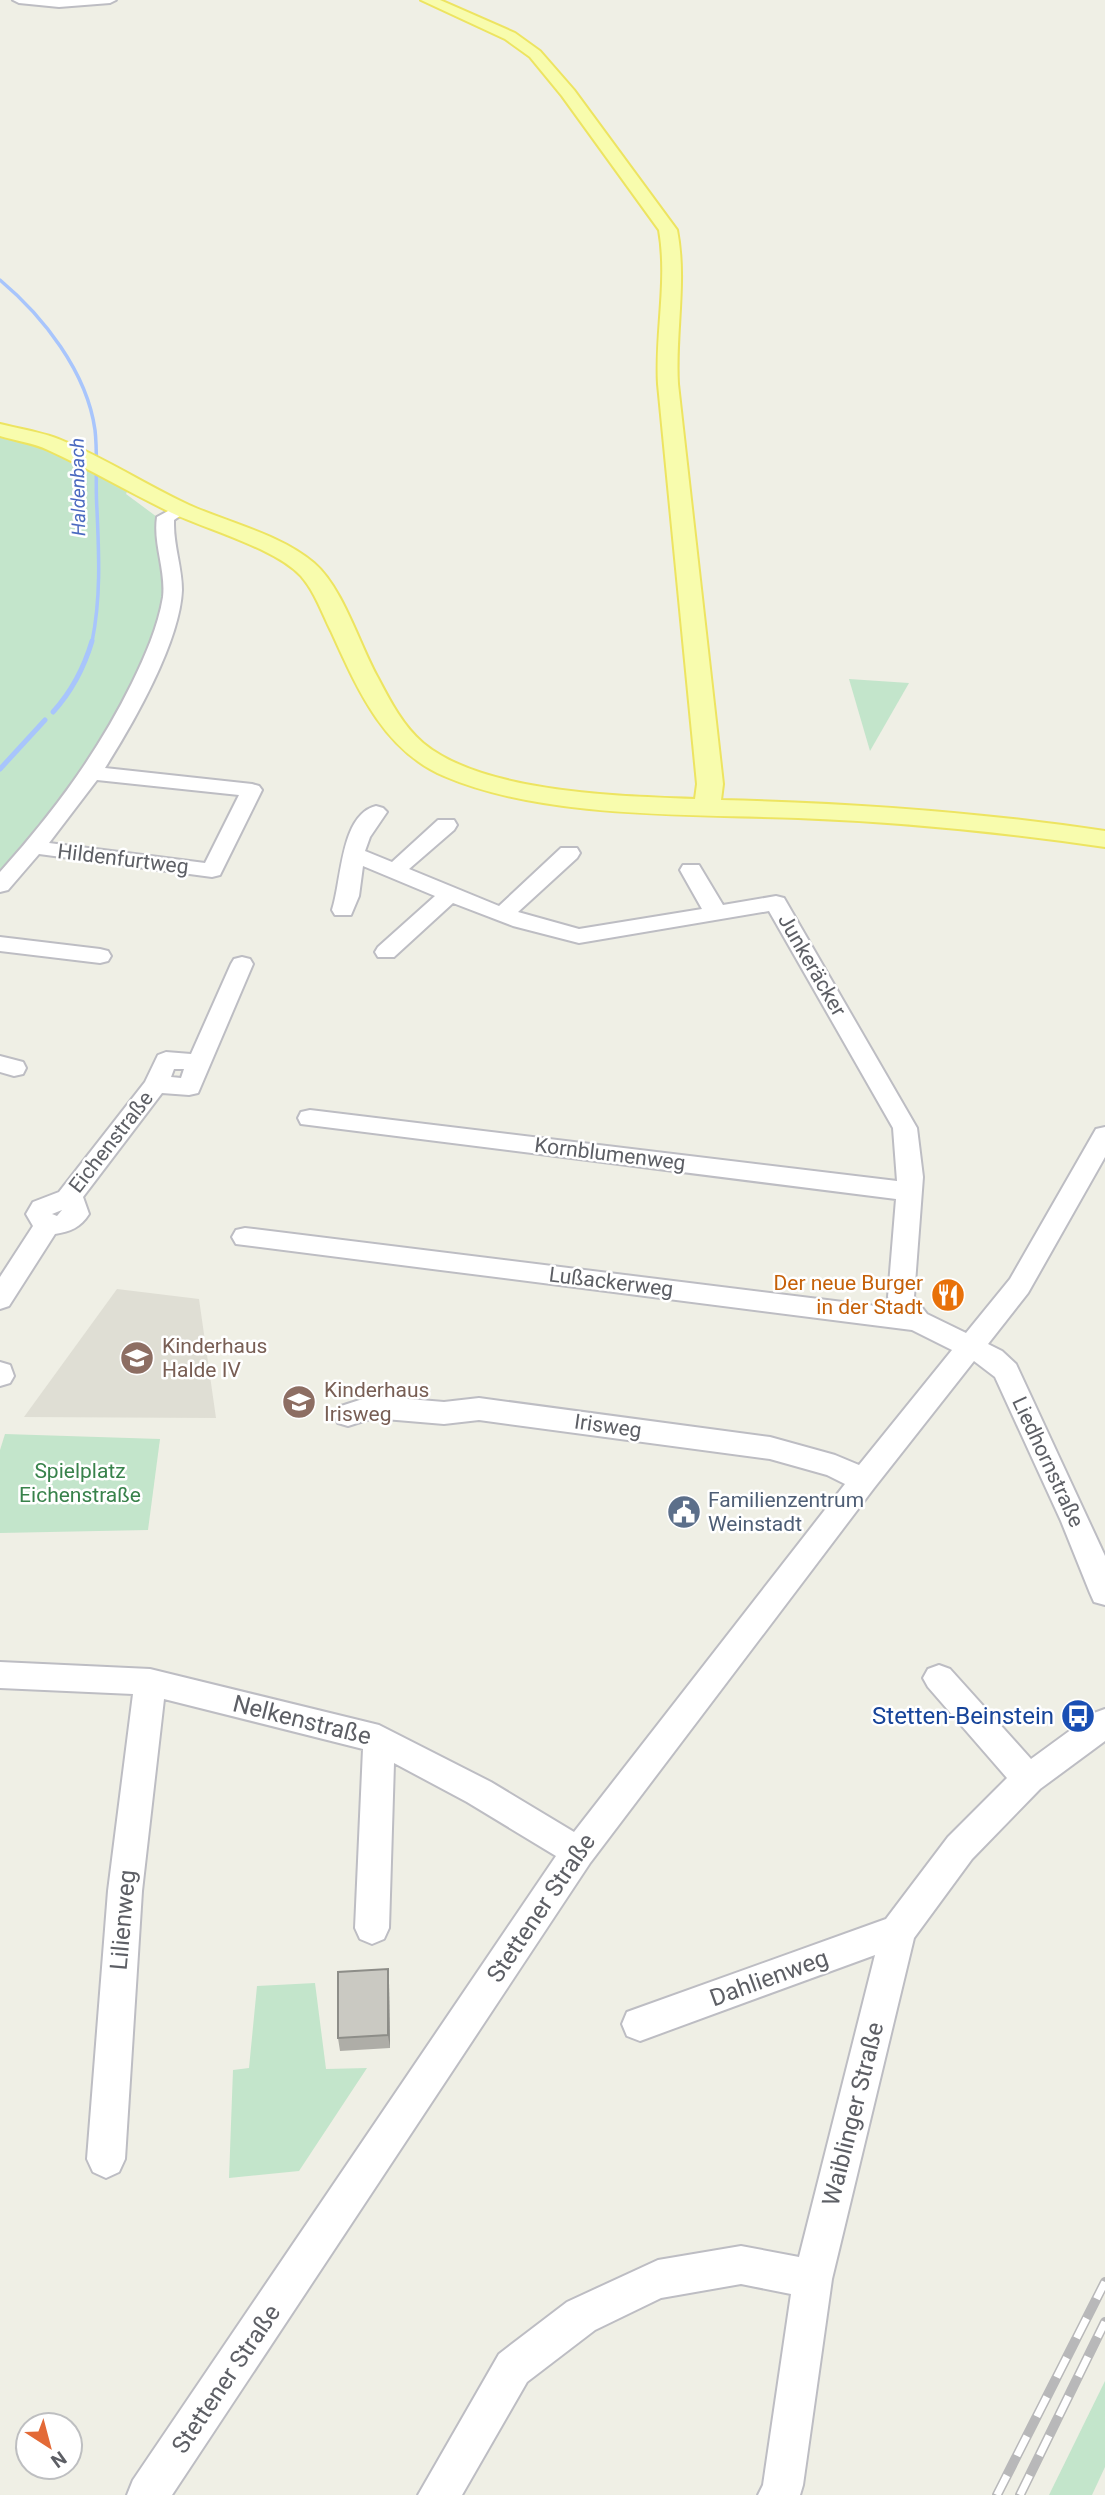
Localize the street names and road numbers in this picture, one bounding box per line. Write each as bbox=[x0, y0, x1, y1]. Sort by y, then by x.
street label: Hildenfurtweg bbox=[56, 839, 190, 879]
street label: Junkeräcker bbox=[773, 910, 851, 1020]
street label: Eichenstraße bbox=[64, 1087, 158, 1197]
street label: Kornblumenweg bbox=[533, 1133, 687, 1175]
street label: Lußackerweg bbox=[548, 1262, 674, 1302]
street label: Liedhornstraße bbox=[1007, 1393, 1089, 1531]
street label: Irisweg bbox=[573, 1409, 643, 1443]
street label: Nelkenstraße bbox=[230, 1689, 374, 1751]
street label: Stettener Straße bbox=[481, 1828, 601, 1988]
street label: Lilienweg bbox=[105, 1869, 141, 1971]
street label: Dahlienweg bbox=[706, 1944, 832, 2012]
street label: Waiblinger Straße bbox=[817, 2019, 889, 2209]
street label: Stettener Straße bbox=[166, 2299, 286, 2459]

